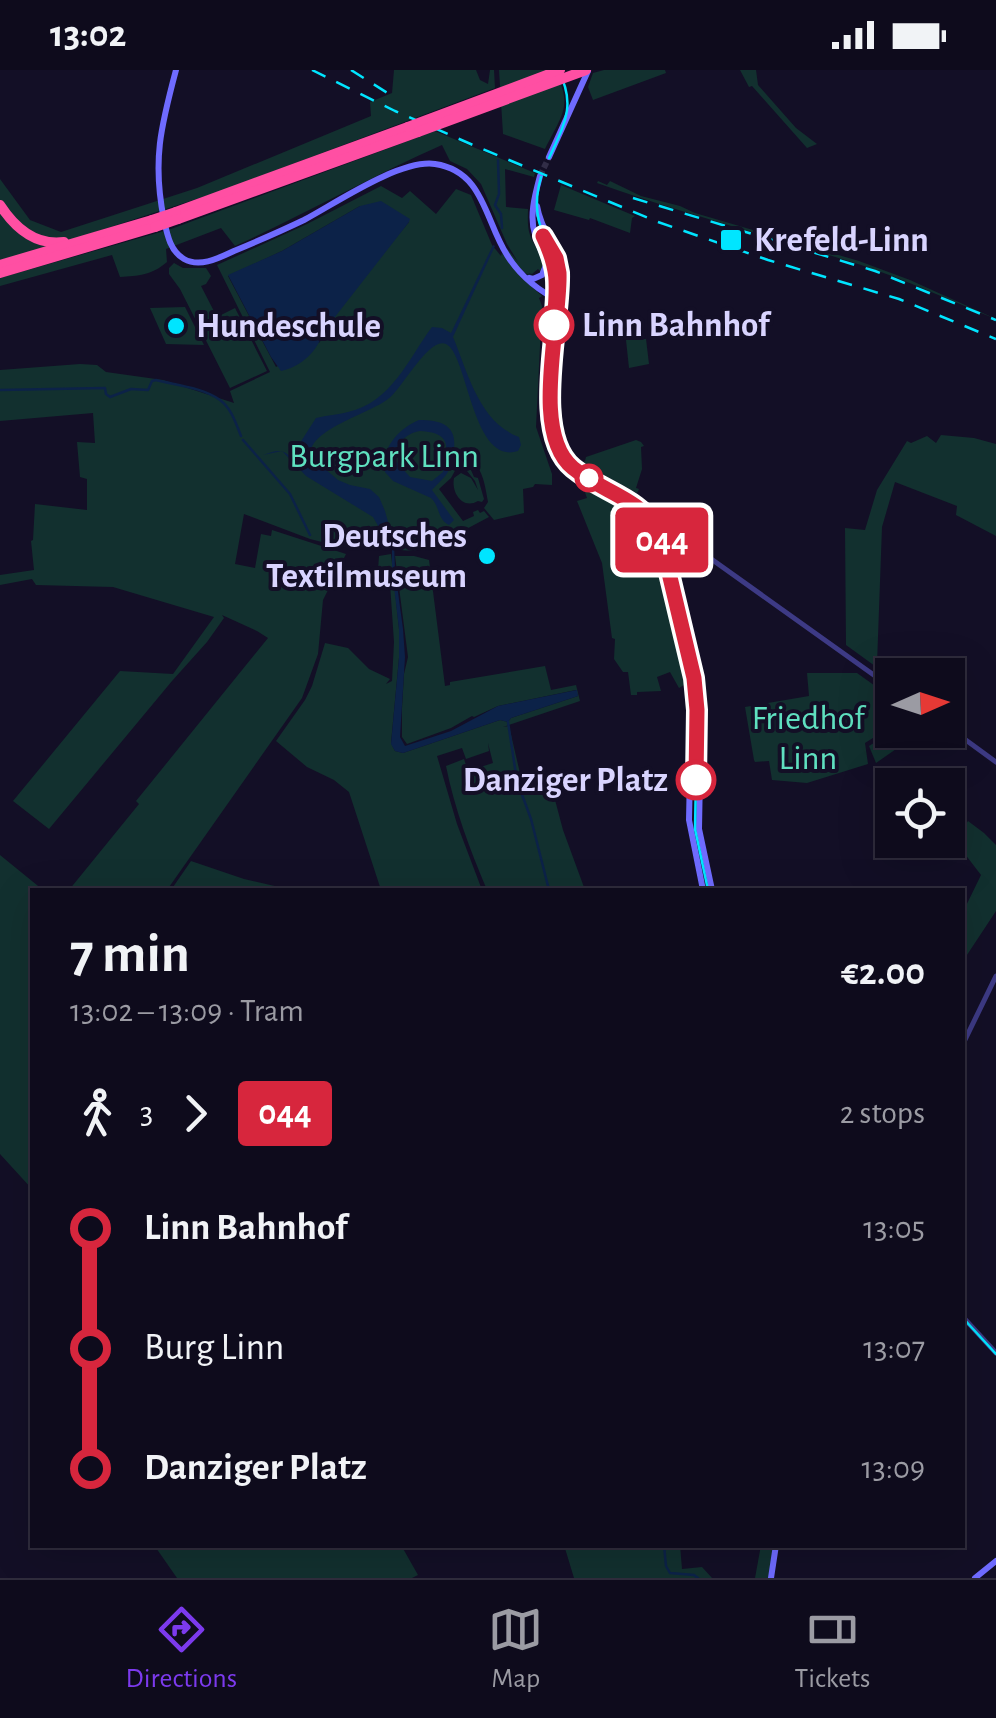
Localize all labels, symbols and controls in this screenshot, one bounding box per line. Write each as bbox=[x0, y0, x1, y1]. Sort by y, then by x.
text: 13:02 bbox=[50, 16, 126, 54]
place label: Krefeld-Linn bbox=[754, 223, 929, 258]
marker: Krefeld-Linn bbox=[718, 227, 744, 253]
marker: Linn Bahnhof bbox=[535, 306, 573, 344]
place label: Linn Bahnhof bbox=[582, 308, 772, 343]
place label: Hundeschule bbox=[196, 309, 381, 344]
marker: Hundeschule bbox=[165, 315, 187, 337]
park label: Burgpark Linn bbox=[289, 439, 479, 474]
unlabelled marker bbox=[576, 465, 602, 491]
line badge: 044 bbox=[604, 508, 720, 572]
place label: Deutsches Textilmuseum bbox=[266, 519, 467, 594]
text: 044 bbox=[635, 523, 689, 558]
marker: Deutsches Textilmuseum bbox=[476, 545, 498, 567]
north arrow bbox=[875, 658, 965, 748]
map controls bbox=[875, 658, 965, 858]
park label: Friedhof Linn bbox=[751, 701, 867, 776]
marker: Danziger Platz bbox=[677, 761, 715, 799]
place label: Danziger Platz bbox=[463, 763, 668, 798]
button: locate bbox=[875, 768, 965, 858]
text: 7 min bbox=[70, 927, 190, 982]
text: €2.00 bbox=[841, 954, 925, 992]
text: 13:02 – 13:09 · Tram bbox=[70, 995, 304, 1027]
icon: walk bbox=[70, 1086, 125, 1141]
icon: forward bbox=[168, 1086, 223, 1141]
text: 044 bbox=[258, 1096, 312, 1131]
text: 3 bbox=[140, 1097, 153, 1129]
text: 2 stops bbox=[840, 1097, 925, 1129]
text: Linn Bahnhof bbox=[144, 1209, 347, 1247]
text: 13:05 bbox=[863, 1212, 925, 1244]
text: Burg Linn bbox=[144, 1329, 284, 1367]
text: 13:07 bbox=[863, 1332, 925, 1364]
text: Danziger Platz bbox=[144, 1449, 367, 1487]
text: 13:09 bbox=[862, 1452, 925, 1484]
tab: Directions bbox=[126, 1602, 237, 1696]
tab: Map bbox=[488, 1602, 543, 1696]
tab: Tickets bbox=[795, 1602, 870, 1696]

